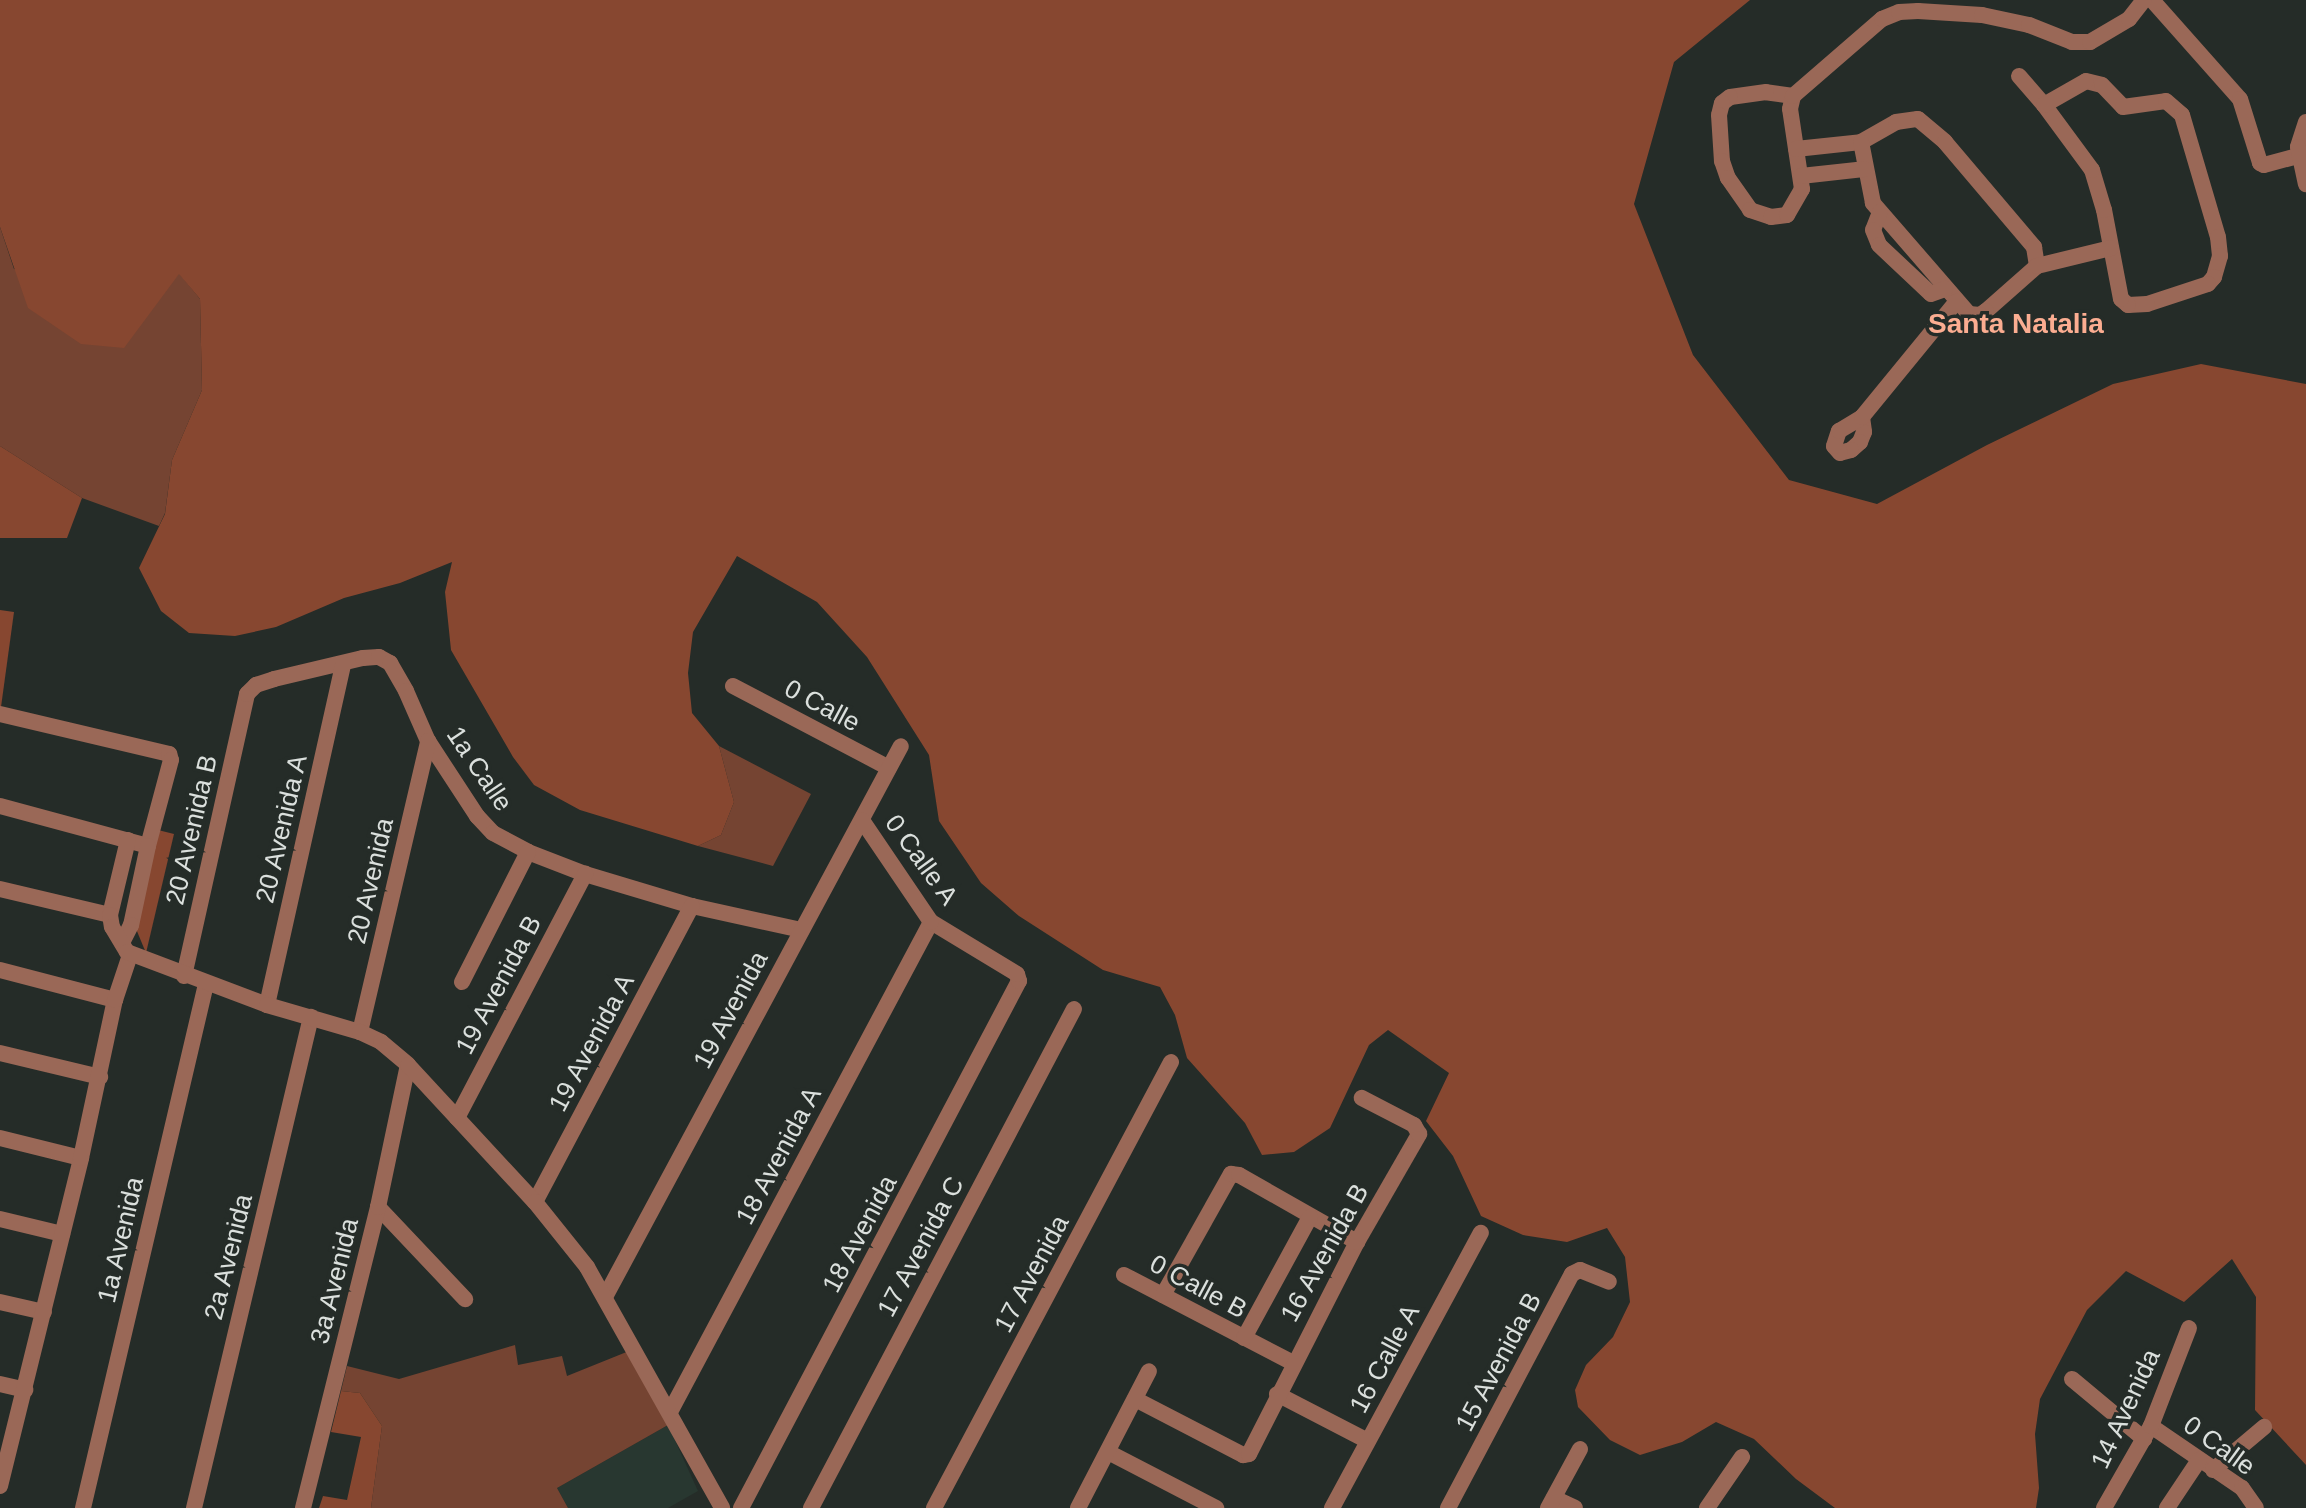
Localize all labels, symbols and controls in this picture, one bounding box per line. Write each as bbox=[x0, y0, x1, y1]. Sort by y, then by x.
district label: Santa Natalia bbox=[1928, 307, 2104, 341]
street label: 0 Calle bbox=[779, 673, 865, 739]
street label: 1a Calle bbox=[439, 721, 519, 817]
street label: 20 Avenida A bbox=[249, 750, 315, 908]
street label: 20 Avenida B bbox=[159, 751, 225, 909]
street label: 0 Calle A bbox=[877, 808, 965, 912]
street label: 20 Avenida bbox=[341, 814, 401, 948]
street label: 19 Avenida B bbox=[449, 910, 549, 1060]
street label: 19 Avenida bbox=[687, 945, 775, 1075]
street label: 19 Avenida A bbox=[542, 968, 642, 1118]
street label: 18 Avenida A bbox=[729, 1081, 829, 1231]
street label: 18 Avenida bbox=[816, 1169, 904, 1299]
street label: 17 Avenida C bbox=[871, 1171, 971, 1323]
street label: 1a Avenida bbox=[91, 1173, 151, 1307]
street label: 16 Avenida B bbox=[1274, 1178, 1376, 1328]
street label: 2a Avenida bbox=[198, 1190, 260, 1324]
street label: 17 Avenida bbox=[988, 1209, 1076, 1339]
street label: 3a Avenida bbox=[304, 1214, 366, 1348]
street label: 0 Calle B bbox=[1144, 1248, 1252, 1326]
street label: 15 Avenida B bbox=[1449, 1287, 1549, 1437]
street label: 16 Calle A bbox=[1343, 1299, 1427, 1419]
street label: 14 Avenida bbox=[2084, 1344, 2168, 1474]
street label: 0 Calle bbox=[2177, 1410, 2261, 1482]

